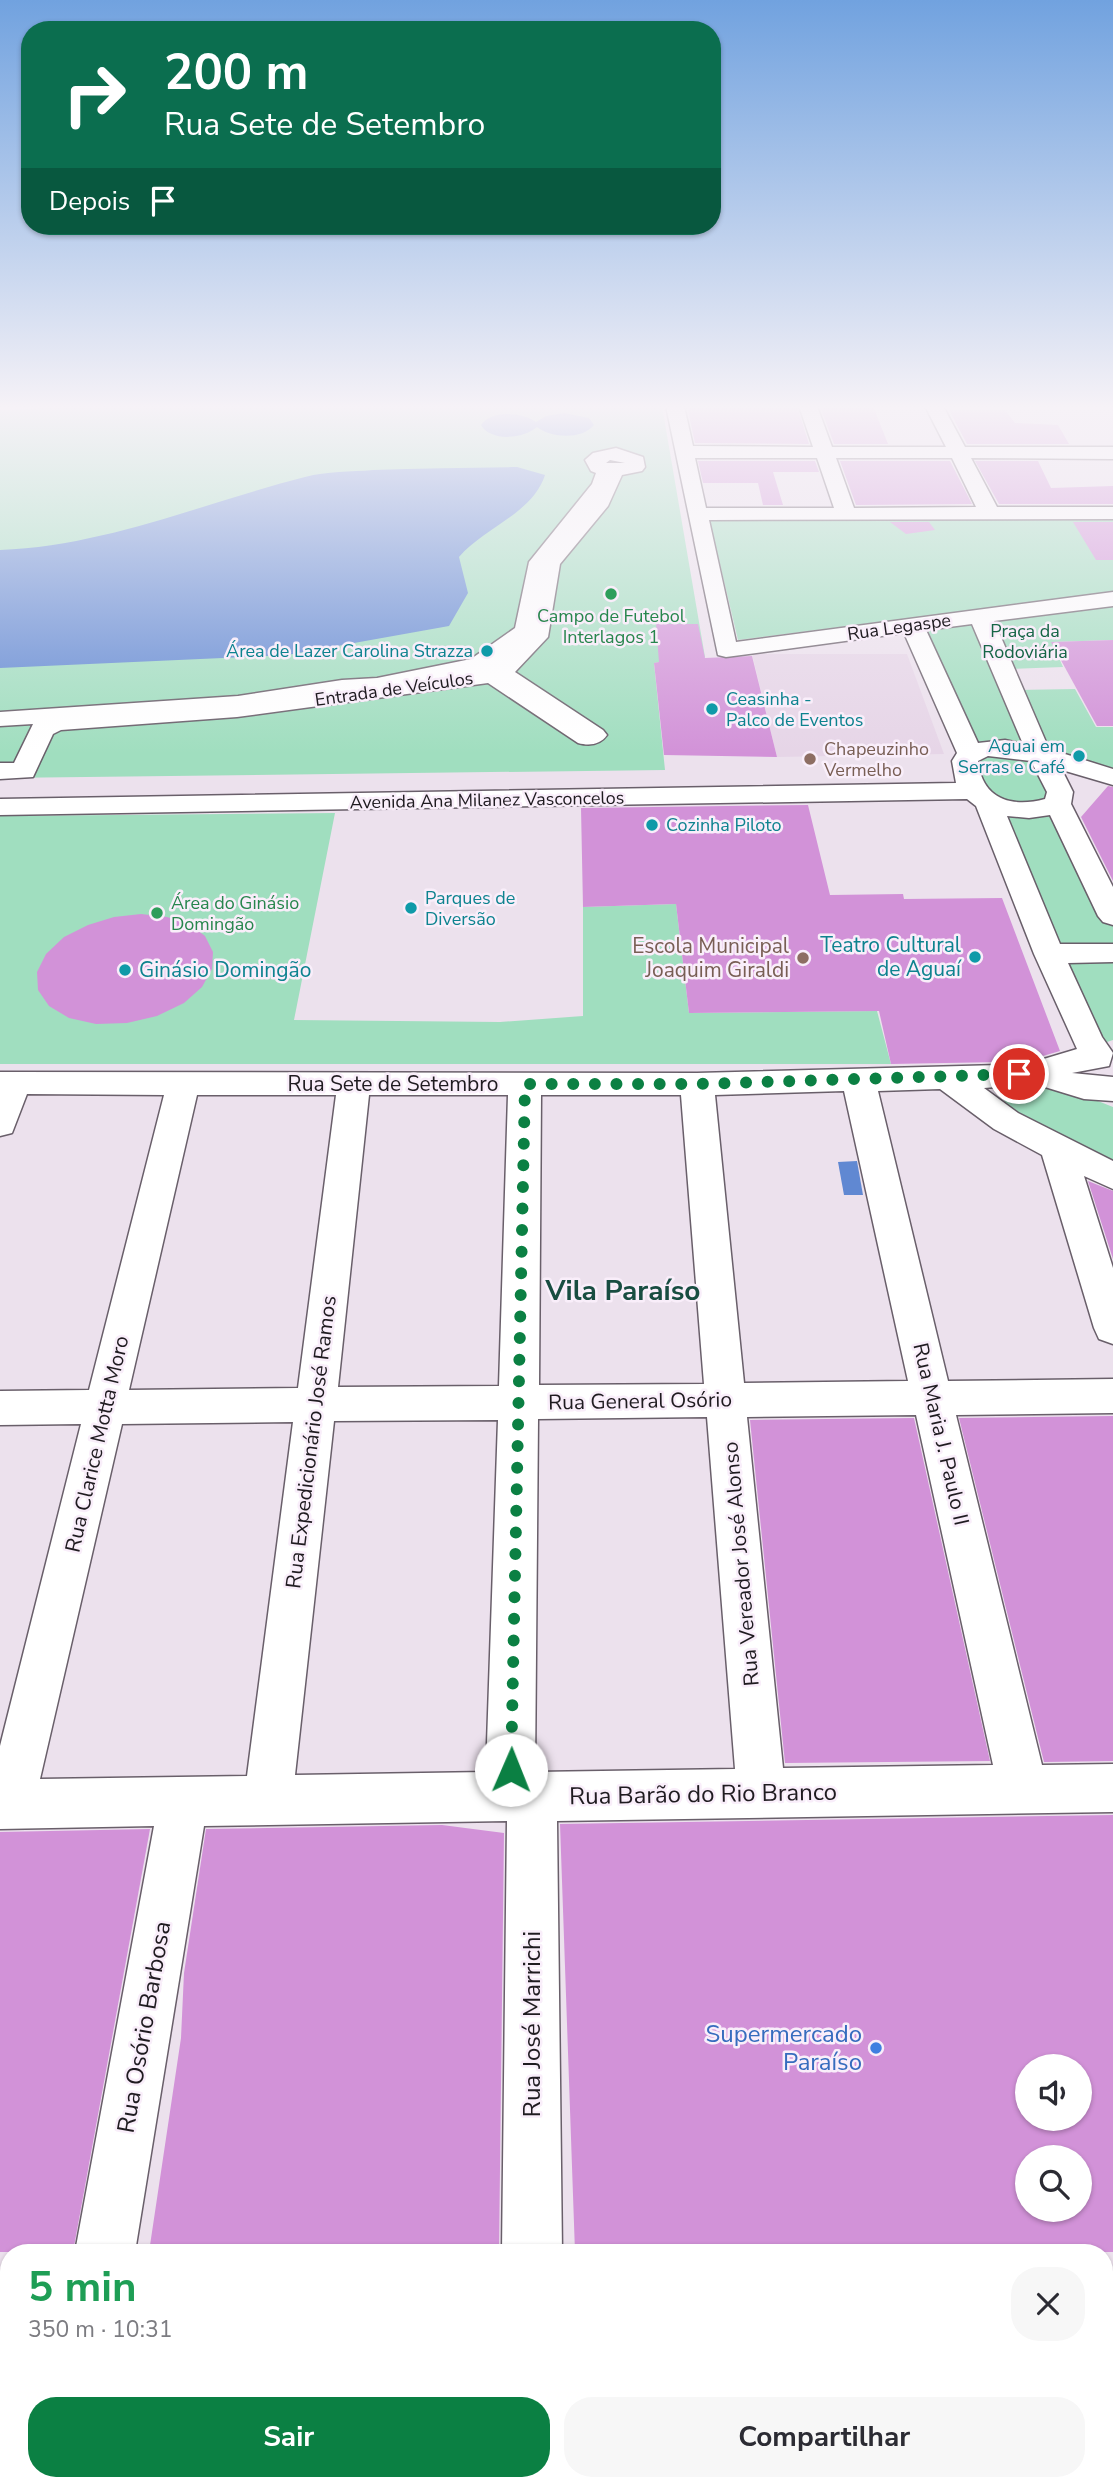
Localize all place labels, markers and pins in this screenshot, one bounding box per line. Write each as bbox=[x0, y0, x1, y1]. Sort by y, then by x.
marker: Campo de Futebol Interlagos 1 bbox=[603, 586, 619, 602]
place label: Campo de Futebol Interlagos 1 bbox=[537, 604, 686, 649]
place label: Área de Lazer Carolina Strazza bbox=[226, 639, 473, 663]
marker: Área de Lazer Carolina Strazza bbox=[479, 643, 495, 659]
place label: Ceasinha - Palco de Eventos bbox=[726, 687, 863, 732]
marker: Ceasinha - Palco de Eventos bbox=[704, 701, 720, 717]
place label: Aguai em Serras e Café bbox=[958, 734, 1065, 779]
place label: Chapeuzinho Vermelho bbox=[823, 737, 929, 782]
marker: Aguai em Serras e Café bbox=[1071, 748, 1087, 764]
marker: Chapeuzinho Vermelho bbox=[802, 751, 818, 767]
place label: Cozinha Piloto bbox=[666, 813, 781, 837]
marker: Cozinha Piloto bbox=[644, 817, 660, 833]
place label: Parques de Diversão bbox=[425, 886, 515, 931]
place label: Área do Ginásio Domingão bbox=[171, 891, 299, 936]
marker: Parques de Diversão bbox=[403, 900, 419, 916]
marker: Área do Ginásio Domingão bbox=[149, 905, 165, 921]
place label: Teatro Cultural de Aguaí bbox=[820, 931, 962, 983]
place label: Escola Municipal Joaquim Giraldi bbox=[632, 932, 790, 984]
marker: Teatro Cultural de Aguaí bbox=[967, 949, 983, 965]
marker: Escola Municipal Joaquim Giraldi bbox=[795, 950, 811, 966]
place label: Ginásio Domingão bbox=[139, 956, 311, 984]
marker: Ginásio Domingão bbox=[117, 962, 133, 978]
pin bbox=[989, 1044, 1049, 1104]
place label: Supermercado Paraíso bbox=[706, 2018, 862, 2078]
marker: Supermercado Paraíso bbox=[868, 2040, 884, 2056]

